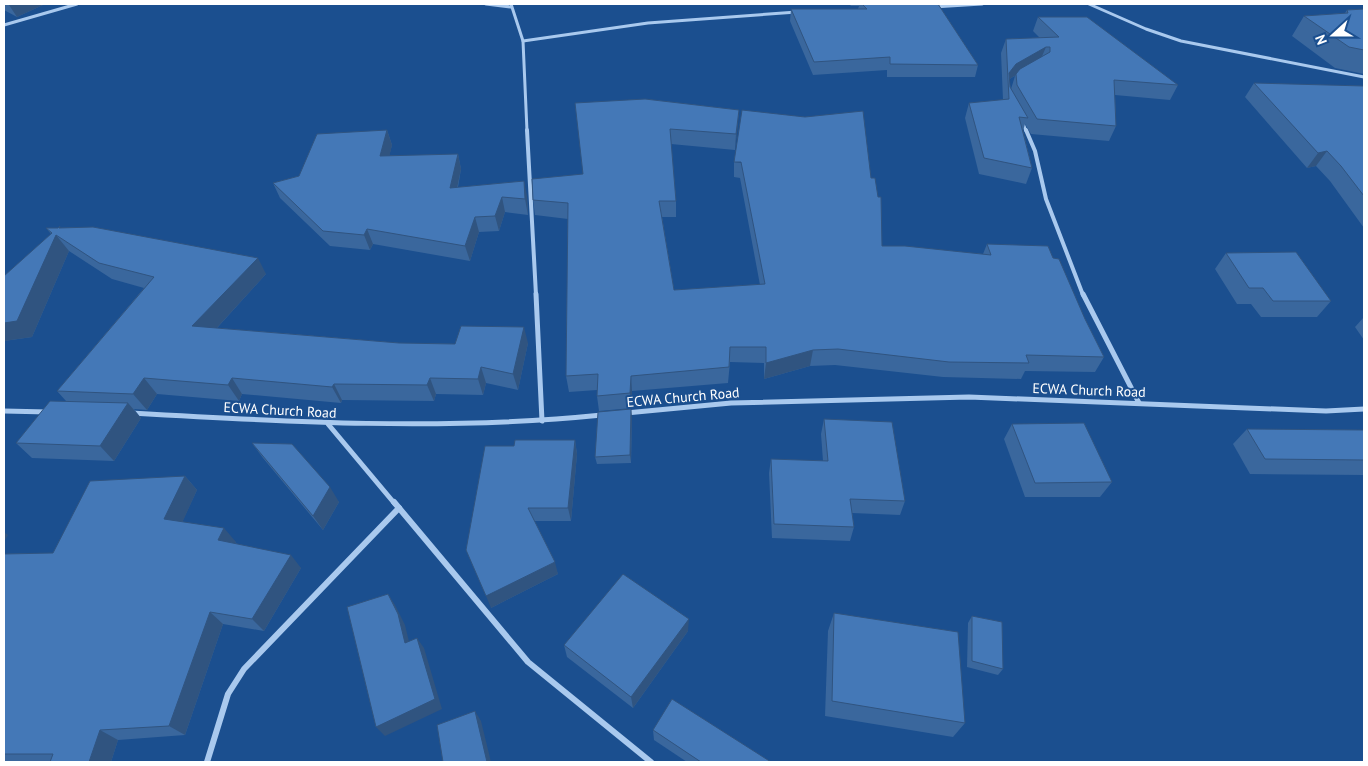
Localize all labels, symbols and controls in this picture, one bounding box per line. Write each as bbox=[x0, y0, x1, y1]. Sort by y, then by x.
north arrow bbox=[1308, 10, 1358, 60]
text: N bbox=[1311, 32, 1331, 47]
street label: ECWA Church Road bbox=[1032, 379, 1146, 401]
street label: ECWA Church Road bbox=[626, 383, 740, 411]
street label: ECWA Church Road bbox=[223, 398, 337, 422]

